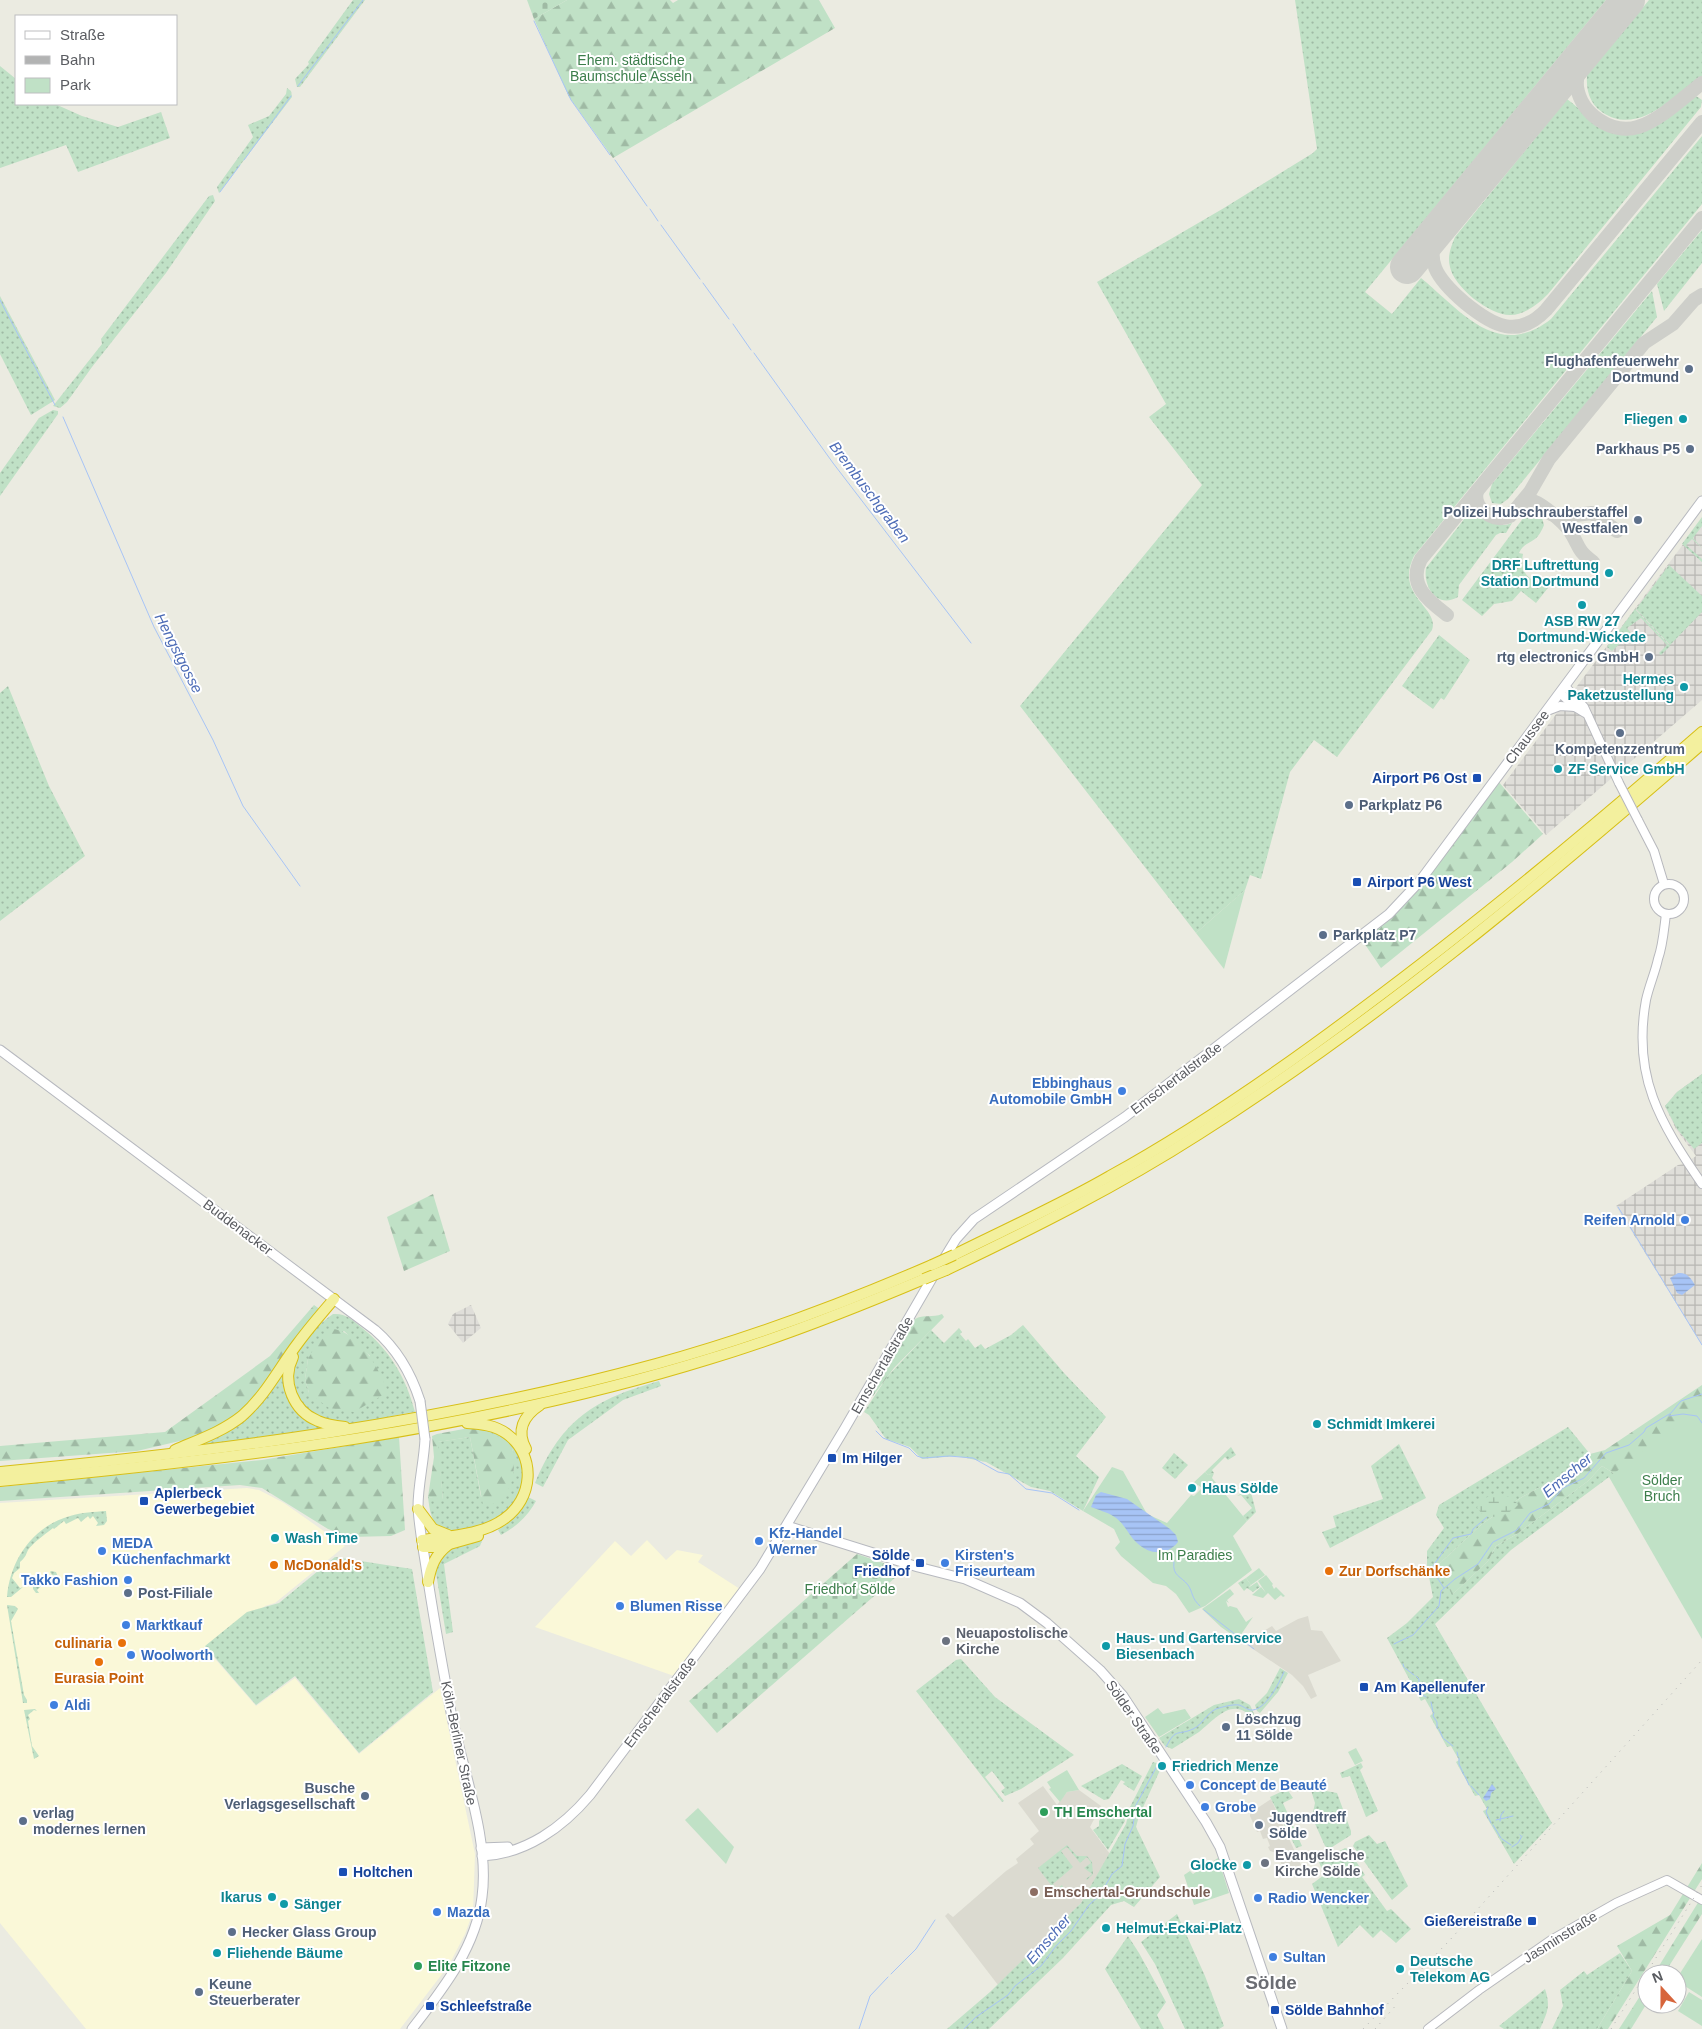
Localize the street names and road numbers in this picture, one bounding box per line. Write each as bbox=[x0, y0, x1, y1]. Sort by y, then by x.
street label: Chaussee bbox=[1502, 707, 1552, 767]
street label: Emschertalstraße bbox=[1127, 1038, 1225, 1117]
street label: Buddenacker bbox=[200, 1196, 276, 1258]
street label: Emschertalstraße bbox=[848, 1313, 916, 1417]
street label: Emschertalstraße bbox=[621, 1653, 700, 1751]
street label: Sölder Straße bbox=[1103, 1677, 1165, 1757]
street label: Köln-Berliner Straße bbox=[438, 1679, 480, 1807]
street label: Jasminstraße bbox=[1520, 1908, 1600, 1966]

